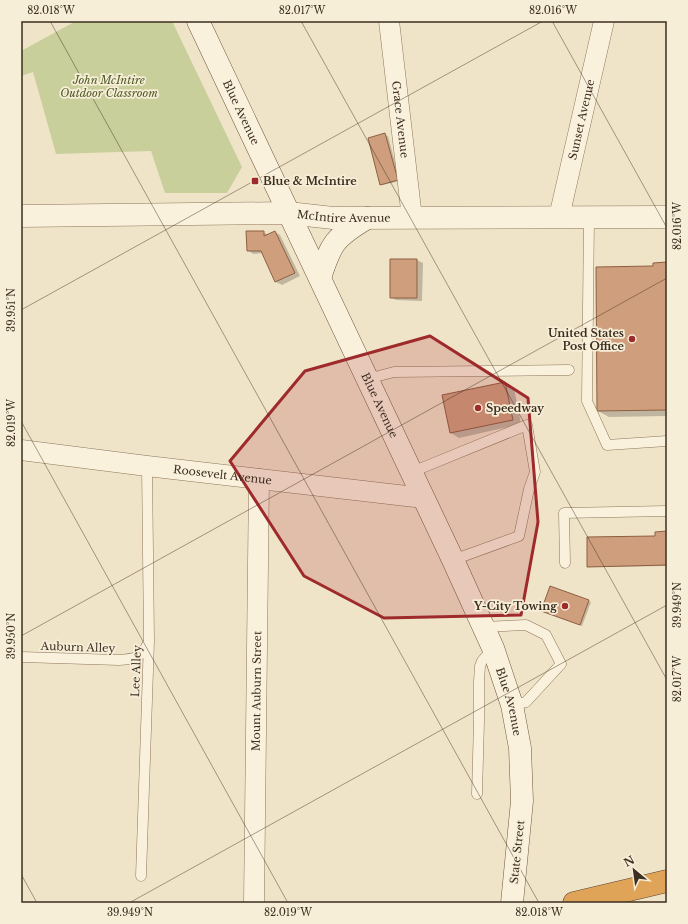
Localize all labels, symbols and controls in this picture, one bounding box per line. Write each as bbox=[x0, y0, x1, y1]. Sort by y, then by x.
text: 82.018°W bbox=[27, 4, 75, 17]
text: 82.017°W bbox=[279, 4, 325, 17]
text: 82.016°W bbox=[529, 4, 577, 17]
park label: John McIntire Outdoor Classroom bbox=[60, 73, 158, 100]
street label: Blue Avenue bbox=[220, 78, 263, 147]
street label: Sunset Avenue bbox=[565, 78, 597, 161]
street label: Grace Avenue bbox=[389, 80, 412, 159]
place label: Blue & McIntire bbox=[263, 174, 357, 188]
marker: Blue & McIntire bbox=[250, 176, 260, 186]
text: 82.016°W bbox=[671, 202, 684, 250]
street label: McIntire Avenue bbox=[296, 207, 391, 225]
text: 39.951°N bbox=[5, 288, 18, 332]
place label: United States Post Office bbox=[548, 326, 625, 353]
marker: United States Post Office bbox=[627, 334, 637, 344]
street label: Blue Avenue bbox=[358, 370, 401, 440]
text: 82.019°W bbox=[5, 399, 18, 447]
place label: Speedway bbox=[486, 401, 545, 415]
marker: Speedway bbox=[473, 403, 483, 413]
street label: Roosevelt Avenue bbox=[172, 462, 273, 487]
text: 39.949°N bbox=[671, 582, 684, 628]
place label: Y-City Towing bbox=[473, 599, 557, 613]
marker: Y-City Towing bbox=[560, 601, 570, 611]
text: 39.950°N bbox=[5, 613, 18, 659]
street label: Mount Auburn Street bbox=[249, 630, 264, 751]
street label: Auburn Alley bbox=[39, 639, 116, 655]
street label: Lee Alley bbox=[128, 645, 144, 697]
text: 82.017°W bbox=[671, 656, 684, 702]
street label: Blue Avenue bbox=[493, 666, 525, 737]
street label: State Street bbox=[507, 819, 527, 885]
north arrow bbox=[614, 850, 654, 890]
text: N bbox=[621, 852, 638, 870]
text: 39.949°N bbox=[107, 906, 153, 919]
text: 82.019°W bbox=[264, 906, 312, 919]
text: 82.018°W bbox=[515, 906, 563, 919]

